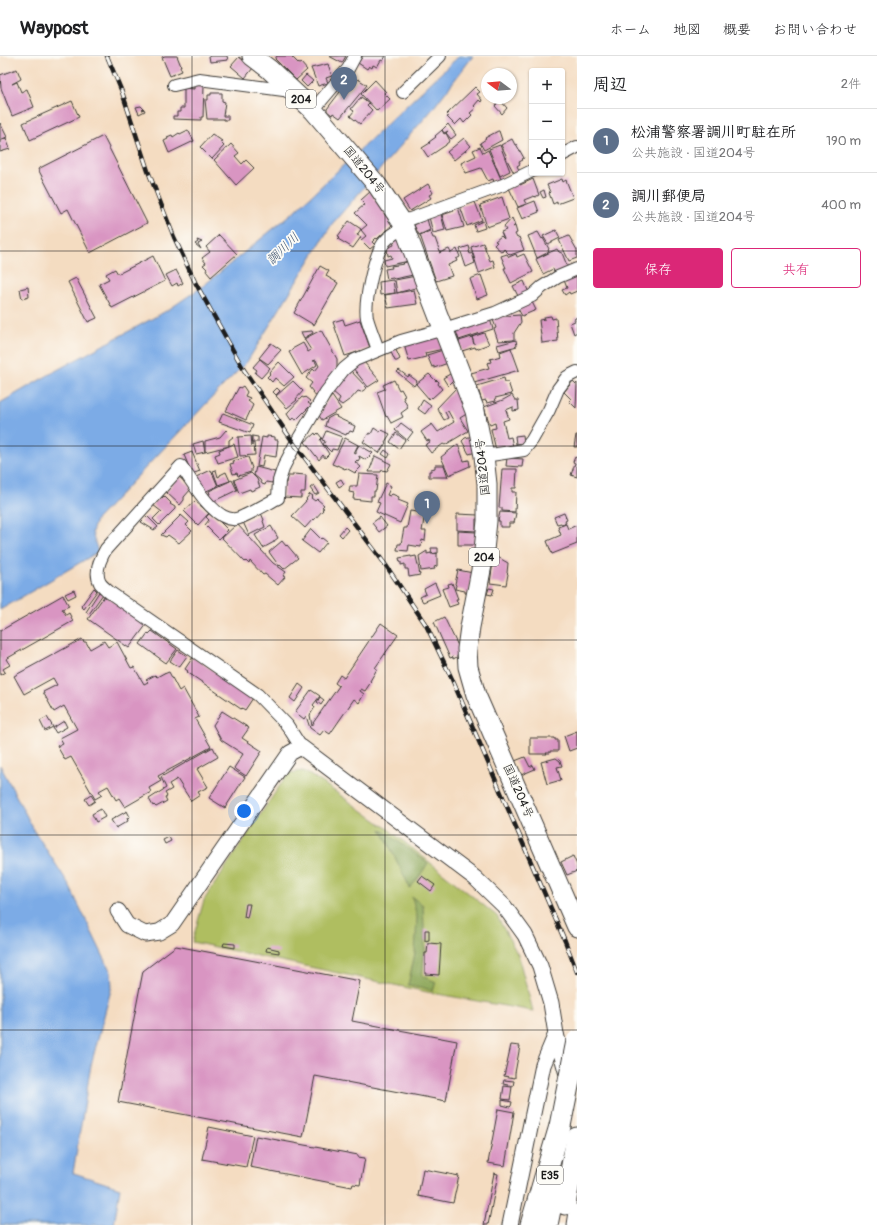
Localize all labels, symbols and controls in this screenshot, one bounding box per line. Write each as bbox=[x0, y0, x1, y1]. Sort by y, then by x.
text: Waypost bbox=[20, 16, 89, 40]
text: ホーム bbox=[610, 21, 651, 38]
text: 地図 bbox=[673, 21, 701, 38]
text: 概要 bbox=[723, 21, 751, 38]
text: お問い合わせ bbox=[773, 21, 857, 38]
pin: 2 bbox=[331, 67, 357, 100]
north arrow bbox=[481, 68, 517, 104]
map controls bbox=[529, 68, 565, 176]
button: + bbox=[529, 68, 565, 104]
text: 周辺 bbox=[593, 74, 627, 95]
text: 2件 bbox=[841, 76, 861, 92]
road number: 204 bbox=[286, 90, 316, 108]
button: − bbox=[529, 104, 565, 140]
text: 松浦警察署調川町駐在所 bbox=[631, 123, 796, 142]
text: 1 bbox=[603, 133, 609, 149]
text: 190 m bbox=[826, 133, 861, 149]
button: locate bbox=[529, 140, 565, 176]
street label: 国道204号 bbox=[340, 143, 388, 197]
text: 公共施設 · 国道204号 bbox=[631, 145, 756, 161]
text: 調川郵便局 bbox=[631, 187, 706, 206]
text: 2 bbox=[602, 197, 610, 213]
text: 400 m bbox=[821, 197, 861, 213]
text: 公共施設 · 国道204号 bbox=[631, 209, 756, 225]
water label: 調川川 bbox=[263, 230, 303, 268]
button: 保存 bbox=[593, 248, 723, 288]
button: 共有 bbox=[731, 248, 861, 288]
street label: 国道204号 bbox=[473, 437, 493, 497]
pin: 1 bbox=[414, 491, 440, 524]
road number: 204 bbox=[469, 548, 499, 566]
street label: 国道204号 bbox=[499, 762, 537, 820]
your location bbox=[234, 801, 254, 821]
road number: E35 bbox=[537, 1166, 563, 1184]

